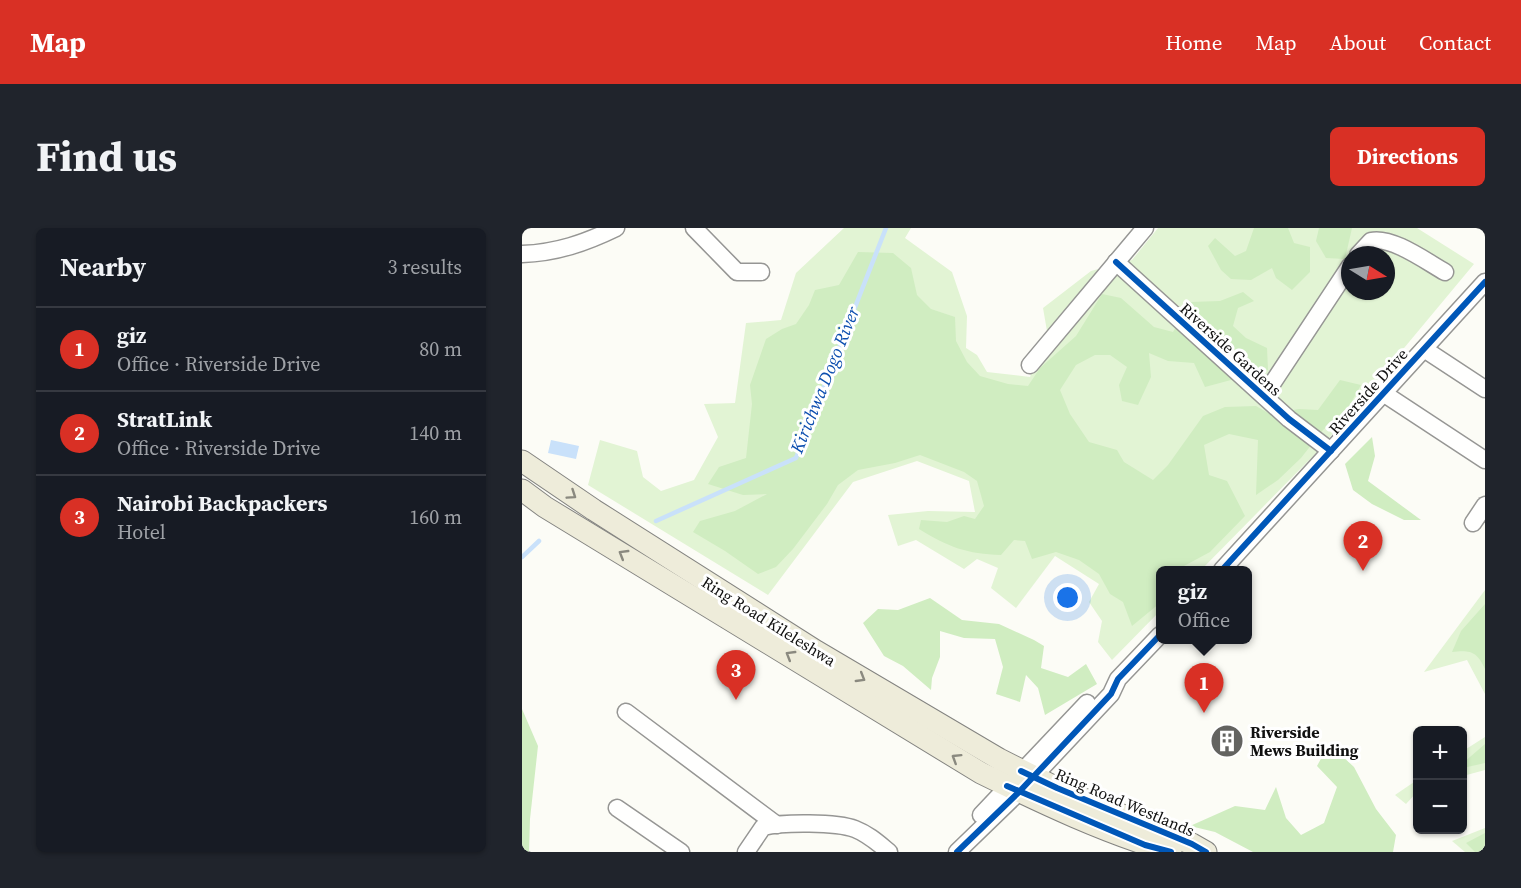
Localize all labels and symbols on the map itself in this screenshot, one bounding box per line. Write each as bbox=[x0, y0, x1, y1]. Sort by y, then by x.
north arrow bbox=[1341, 246, 1395, 300]
street label: Riverside Gardens bbox=[1175, 297, 1287, 401]
water label: Kirichwa Dogo River bbox=[783, 302, 866, 458]
street label: Riverside Drive bbox=[1323, 343, 1413, 439]
one-way arrow bbox=[565, 488, 576, 499]
pin: 2 bbox=[1344, 522, 1382, 571]
one-way arrow bbox=[619, 550, 630, 561]
street label: Ring Road Kileleshwa bbox=[698, 571, 841, 672]
your location bbox=[1053, 583, 1082, 612]
pin: 3 bbox=[716, 650, 756, 700]
one-way arrow bbox=[786, 651, 796, 663]
pin: 1 bbox=[1184, 664, 1224, 713]
one-way arrow bbox=[855, 670, 865, 682]
place label: Riverside Mews Building bbox=[1250, 721, 1359, 761]
building icon: Riverside Mews Building bbox=[1209, 723, 1245, 759]
one-way arrow bbox=[952, 753, 962, 765]
street label: Ring Road Westlands bbox=[1052, 763, 1198, 841]

